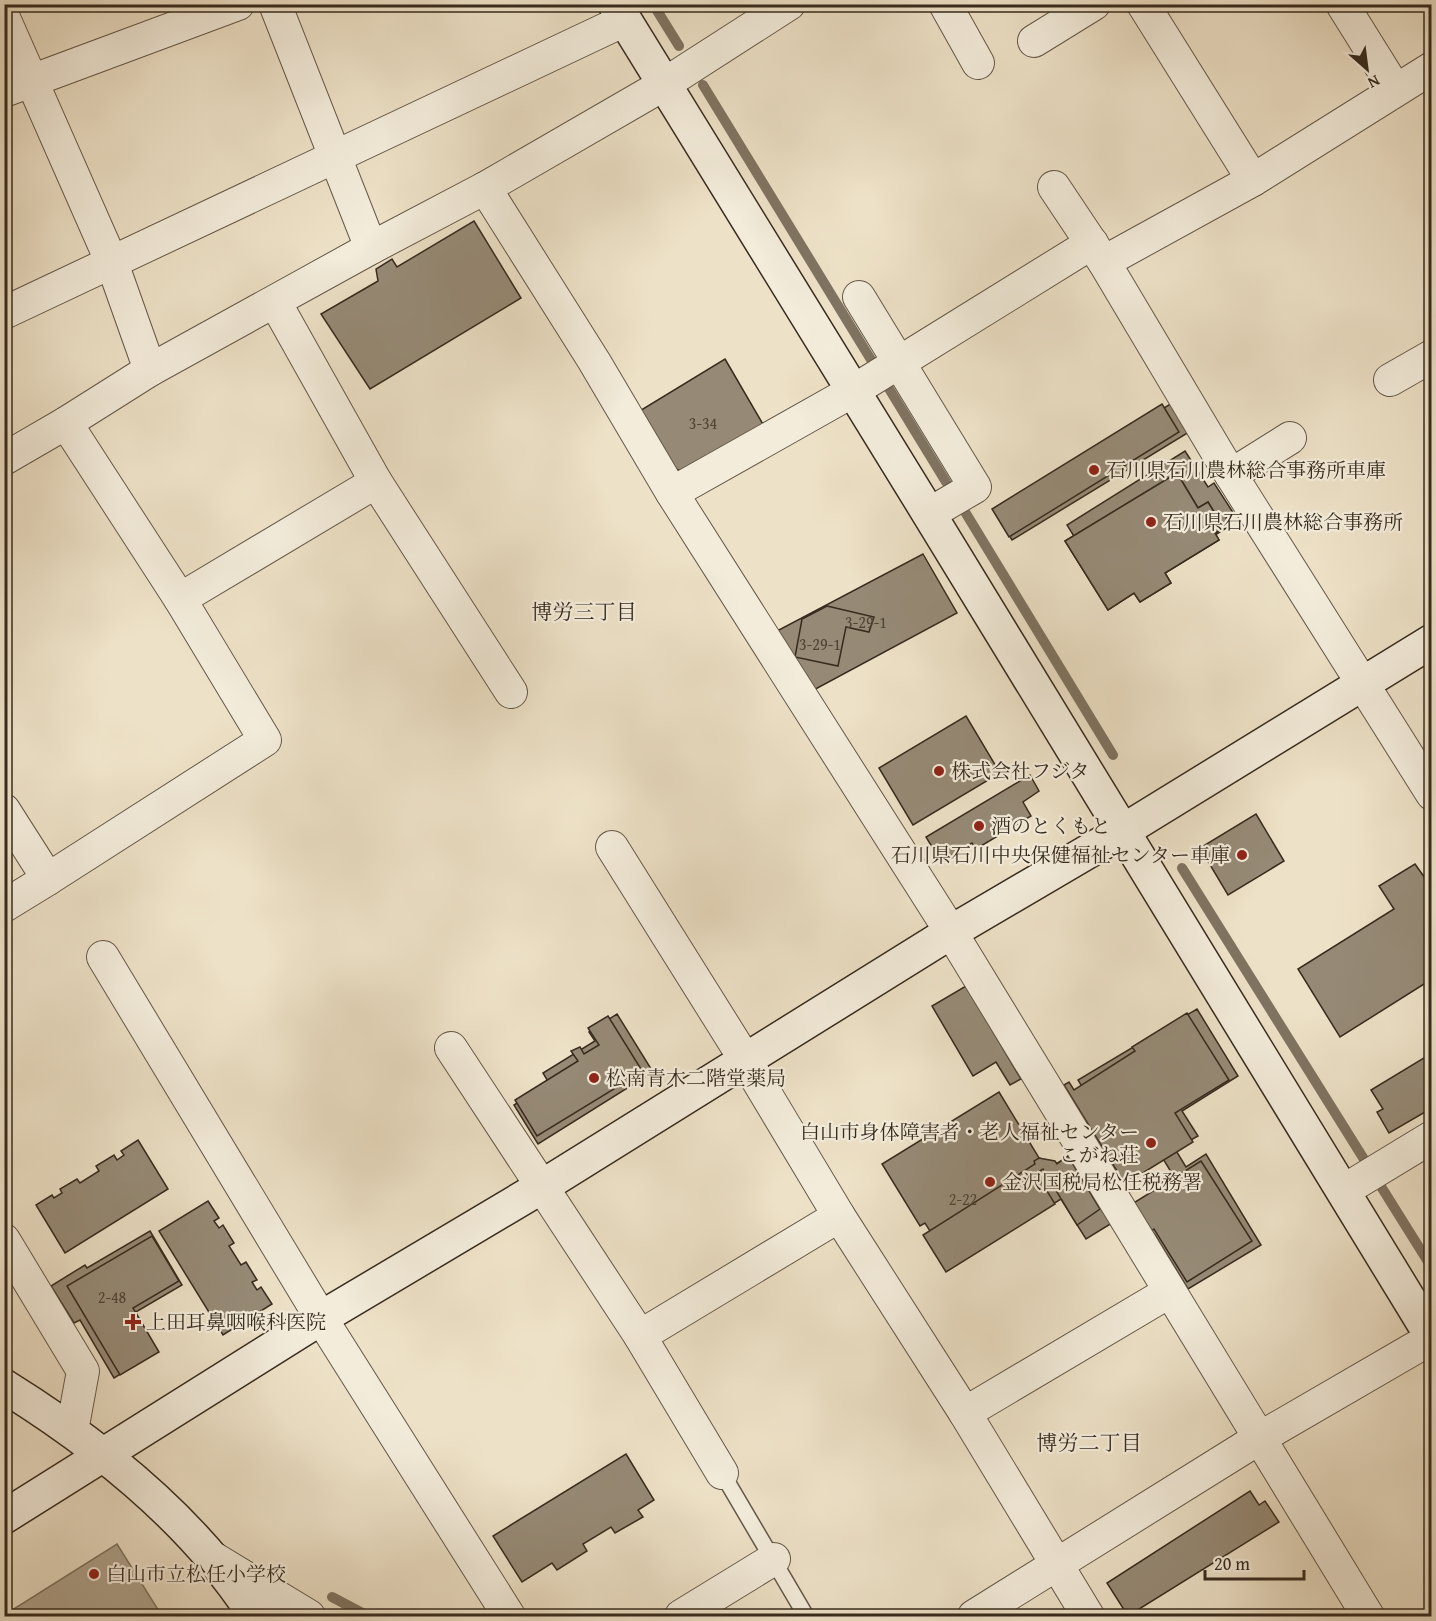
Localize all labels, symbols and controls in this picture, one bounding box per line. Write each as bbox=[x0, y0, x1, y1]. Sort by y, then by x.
north arrow bbox=[1337, 39, 1397, 99]
text: N bbox=[1363, 69, 1384, 95]
house number: 3-34 bbox=[689, 411, 718, 435]
place label: 石川県石川農林総合事務所車庫 bbox=[1106, 455, 1386, 484]
marker: 石川県石川農林総合事務所車庫 bbox=[1087, 463, 1101, 477]
place label: 石川県石川農林総合事務所 bbox=[1163, 507, 1403, 536]
marker: 石川県石川農林総合事務所 bbox=[1144, 515, 1158, 529]
district label: 博労三丁目 bbox=[532, 596, 637, 627]
house number: 3-29-1 bbox=[845, 610, 887, 634]
house number: 3-29-1 bbox=[799, 632, 841, 656]
place label: 株式会社フジタ bbox=[951, 756, 1089, 785]
marker: 株式会社フジタ bbox=[932, 764, 946, 778]
place label: 酒のとくもと bbox=[991, 811, 1111, 840]
marker: 酒のとくもと bbox=[972, 819, 986, 833]
place label: 石川県石川中央保健福祉センター車庫 bbox=[891, 840, 1230, 869]
marker: 石川県石川中央保健福祉センター車庫 bbox=[1235, 848, 1249, 862]
place label: 松南青木二階堂薬局 bbox=[606, 1063, 786, 1092]
marker: 松南青木二階堂薬局 bbox=[587, 1071, 601, 1085]
place label: 白山市身体障害者・老人福祉センター こがね荘 bbox=[800, 1117, 1139, 1169]
marker: 白山市身体障害者・老人福祉センター こがね荘 bbox=[1144, 1136, 1158, 1150]
place label: 金沢国税局松任税務署 bbox=[1002, 1167, 1202, 1196]
marker: 金沢国税局松任税務署 bbox=[983, 1175, 997, 1189]
house number: 2-22 bbox=[949, 1187, 977, 1211]
house number: 2-48 bbox=[98, 1285, 127, 1309]
place label: 上田耳鼻咽喉科医院 bbox=[146, 1307, 326, 1336]
marker: 上田耳鼻咽喉科医院 bbox=[124, 1313, 142, 1331]
district label: 博労二丁目 bbox=[1037, 1427, 1142, 1458]
scale bar bbox=[1205, 1543, 1304, 1581]
text: 20 m bbox=[1214, 1550, 1250, 1577]
place label: 白山市立松任小学校 bbox=[106, 1559, 286, 1588]
marker: 白山市立松任小学校 bbox=[87, 1567, 101, 1581]

